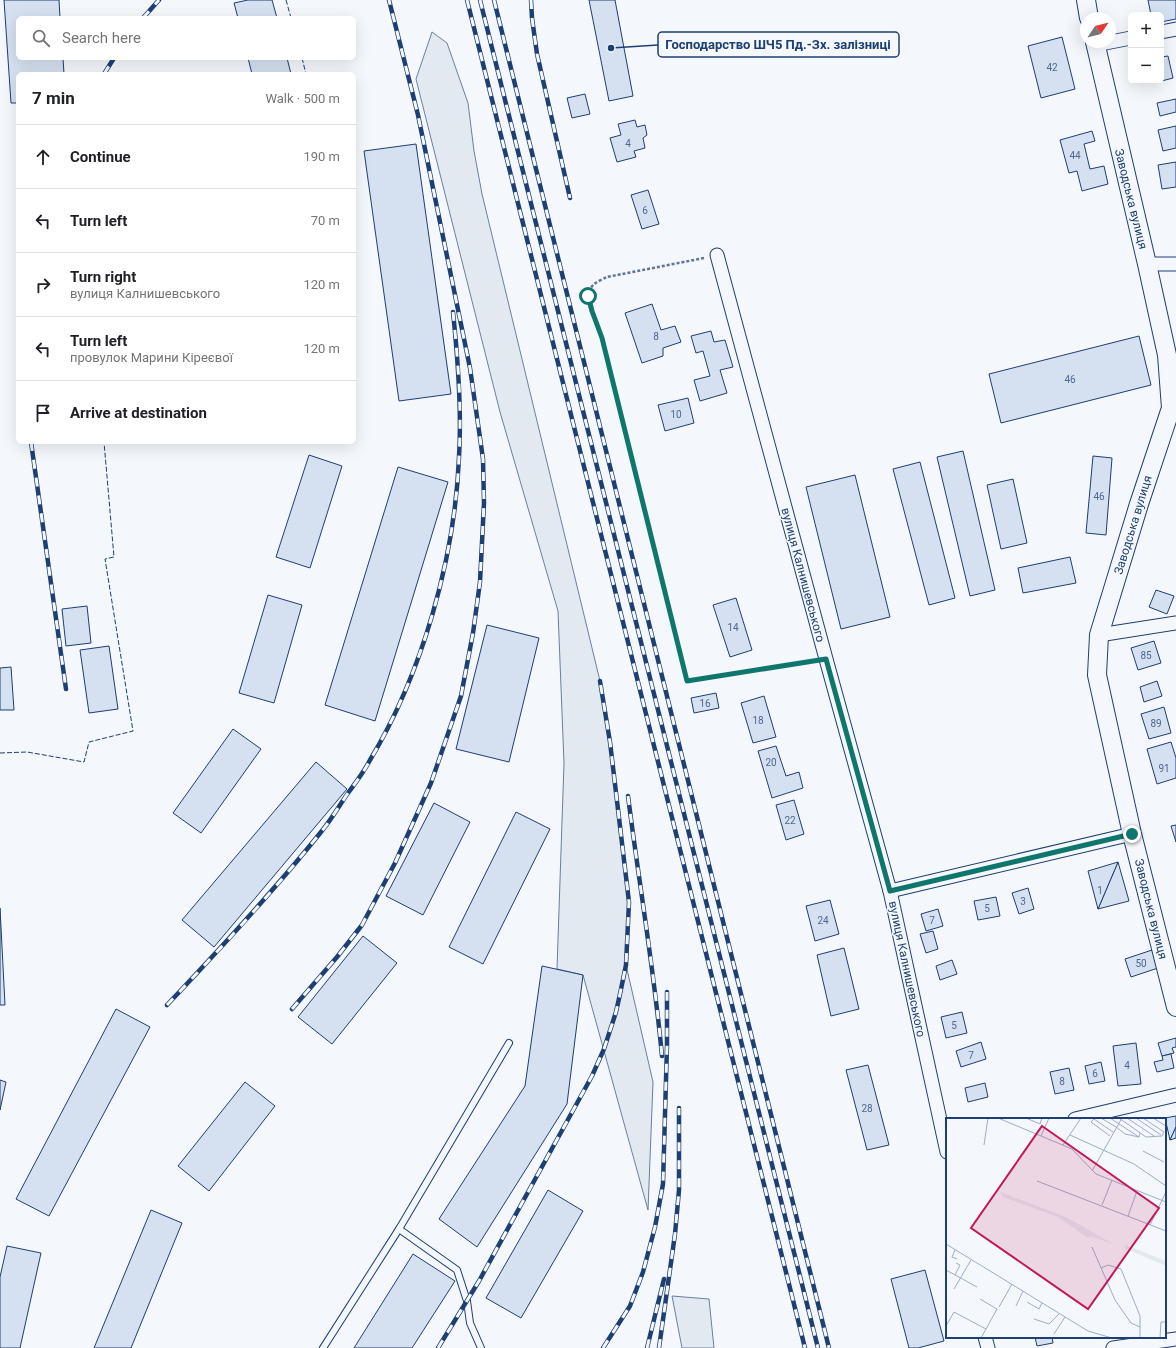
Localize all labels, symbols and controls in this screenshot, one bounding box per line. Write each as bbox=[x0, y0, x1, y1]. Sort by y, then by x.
north arrow bbox=[1080, 12, 1116, 48]
map controls bbox=[1128, 12, 1164, 84]
button: + bbox=[1128, 12, 1164, 48]
search box bbox=[16, 16, 356, 60]
icon: search bbox=[30, 27, 52, 49]
text: Search here bbox=[62, 29, 141, 47]
callout: Господарство ШЧ5 Пд.-Зх. залізниці bbox=[658, 32, 899, 57]
text: Господарство ШЧ5 Пд.-Зх. залізниці bbox=[665, 37, 891, 52]
button: − bbox=[1128, 48, 1164, 84]
house number: 42 bbox=[1046, 62, 1058, 73]
text: 7 min bbox=[32, 88, 75, 108]
text: Walk · 500 m bbox=[265, 91, 340, 106]
house number: 4 bbox=[625, 138, 631, 149]
icon: ahead bbox=[32, 146, 54, 168]
street label: Заводська вулиця bbox=[1112, 147, 1150, 251]
text: Continue bbox=[70, 148, 131, 166]
text: 190 m bbox=[303, 149, 340, 164]
house number: 44 bbox=[1069, 150, 1081, 161]
house number: 6 bbox=[642, 205, 648, 216]
icon: left bbox=[32, 210, 54, 232]
text: Turn left bbox=[70, 212, 127, 230]
text: 70 m bbox=[311, 213, 340, 228]
text: Turn right bbox=[70, 268, 136, 286]
icon: right bbox=[32, 274, 54, 296]
text: 120 m bbox=[303, 277, 340, 292]
text: вулиця Калнишевського bbox=[70, 286, 220, 301]
route start bbox=[579, 287, 597, 305]
house number: 8 bbox=[653, 331, 659, 342]
text: Turn left bbox=[70, 332, 127, 350]
icon: left bbox=[32, 338, 54, 360]
text: 120 m bbox=[303, 341, 340, 356]
text: провулок Марини Кіреєвої bbox=[70, 350, 233, 365]
house number: 46 bbox=[1064, 374, 1076, 385]
icon: arrive bbox=[32, 402, 54, 424]
text: Arrive at destination bbox=[70, 404, 207, 422]
house number: 10 bbox=[670, 409, 682, 420]
street label: Заводська вулиця bbox=[1111, 474, 1155, 576]
house number: 46 bbox=[1093, 491, 1105, 502]
street label: вулиця Калнишевського bbox=[778, 506, 828, 644]
house number: 14 bbox=[727, 622, 739, 633]
house number: 85 bbox=[1140, 650, 1152, 661]
house number: 16 bbox=[699, 698, 711, 709]
house number: 18 bbox=[752, 715, 764, 726]
house number: 89 bbox=[1150, 718, 1162, 729]
house number: 20 bbox=[765, 757, 777, 768]
house number: 91 bbox=[1158, 763, 1170, 774]
house number: 22 bbox=[784, 815, 796, 826]
route end bbox=[1123, 825, 1141, 843]
street label: Заводська вулиця bbox=[1132, 857, 1170, 961]
house number: 1 bbox=[1097, 885, 1103, 896]
house number: 3 bbox=[1020, 896, 1026, 907]
street label: вулиця Калнишевського bbox=[886, 900, 928, 1038]
house number: 5 bbox=[984, 903, 990, 914]
house number: 24 bbox=[817, 915, 829, 926]
house number: 7 bbox=[929, 915, 935, 926]
house number: 50 bbox=[1135, 958, 1147, 969]
house number: 5 bbox=[951, 1020, 957, 1031]
house number: 7 bbox=[968, 1050, 974, 1061]
house number: 4 bbox=[1124, 1060, 1130, 1071]
house number: 6 bbox=[1092, 1068, 1098, 1079]
house number: 8 bbox=[1059, 1076, 1065, 1087]
house number: 28 bbox=[861, 1103, 873, 1114]
inset map bbox=[946, 1118, 1166, 1338]

